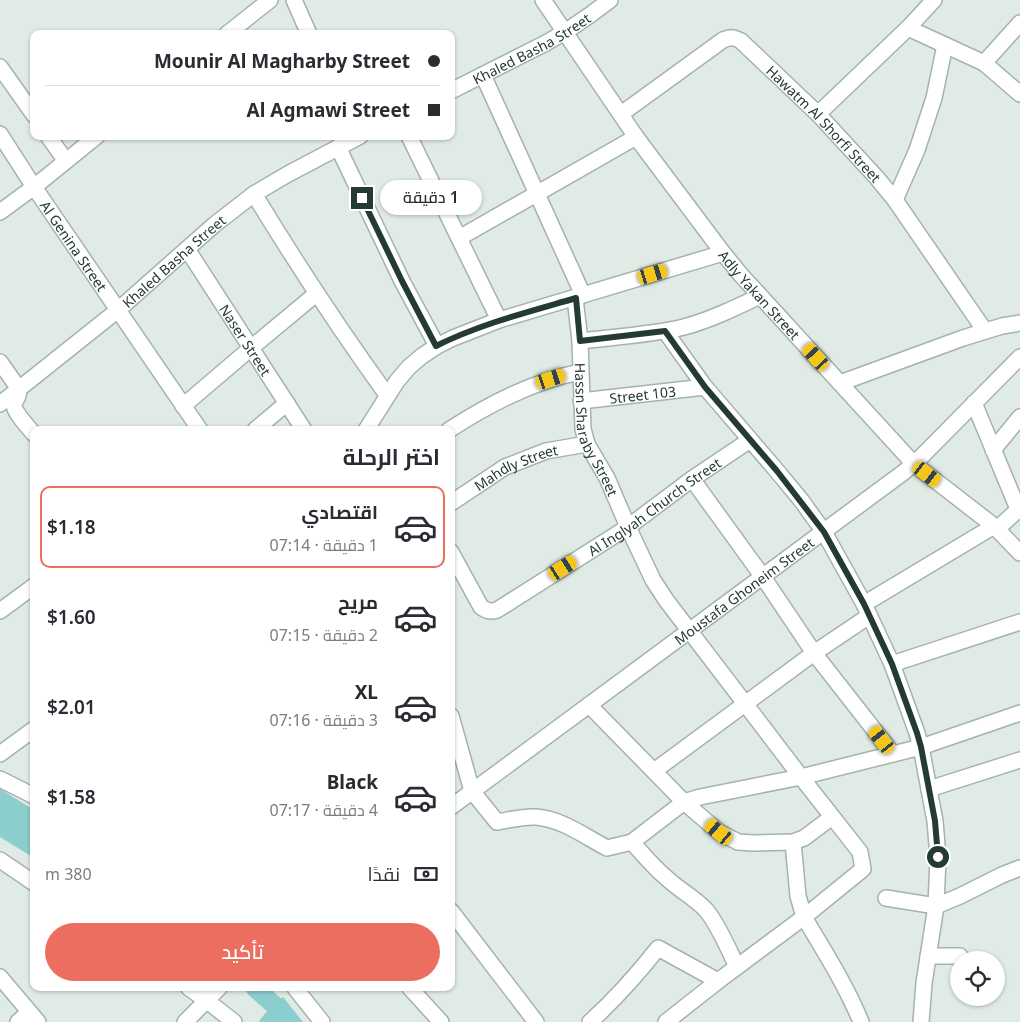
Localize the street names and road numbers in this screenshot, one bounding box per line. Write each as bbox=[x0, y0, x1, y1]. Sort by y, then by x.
street label: Khaled Basha Street bbox=[469, 8, 594, 88]
street label: Hawatm Al Shorfi Street bbox=[762, 61, 886, 186]
street label: Al Genina Street bbox=[36, 197, 112, 295]
street label: Khaled Basha Street bbox=[118, 210, 229, 312]
street label: Adly Yakan Street bbox=[715, 246, 805, 343]
street label: Naser Street bbox=[215, 300, 276, 379]
street label: Hassn Sharaby Street bbox=[571, 362, 623, 499]
street label: Street 103 bbox=[608, 381, 677, 407]
street label: Mahdly Street bbox=[470, 440, 559, 495]
street label: Al Inglyah Church Street bbox=[584, 453, 724, 560]
street label: Moustafa Ghoneim Street bbox=[670, 533, 817, 649]

